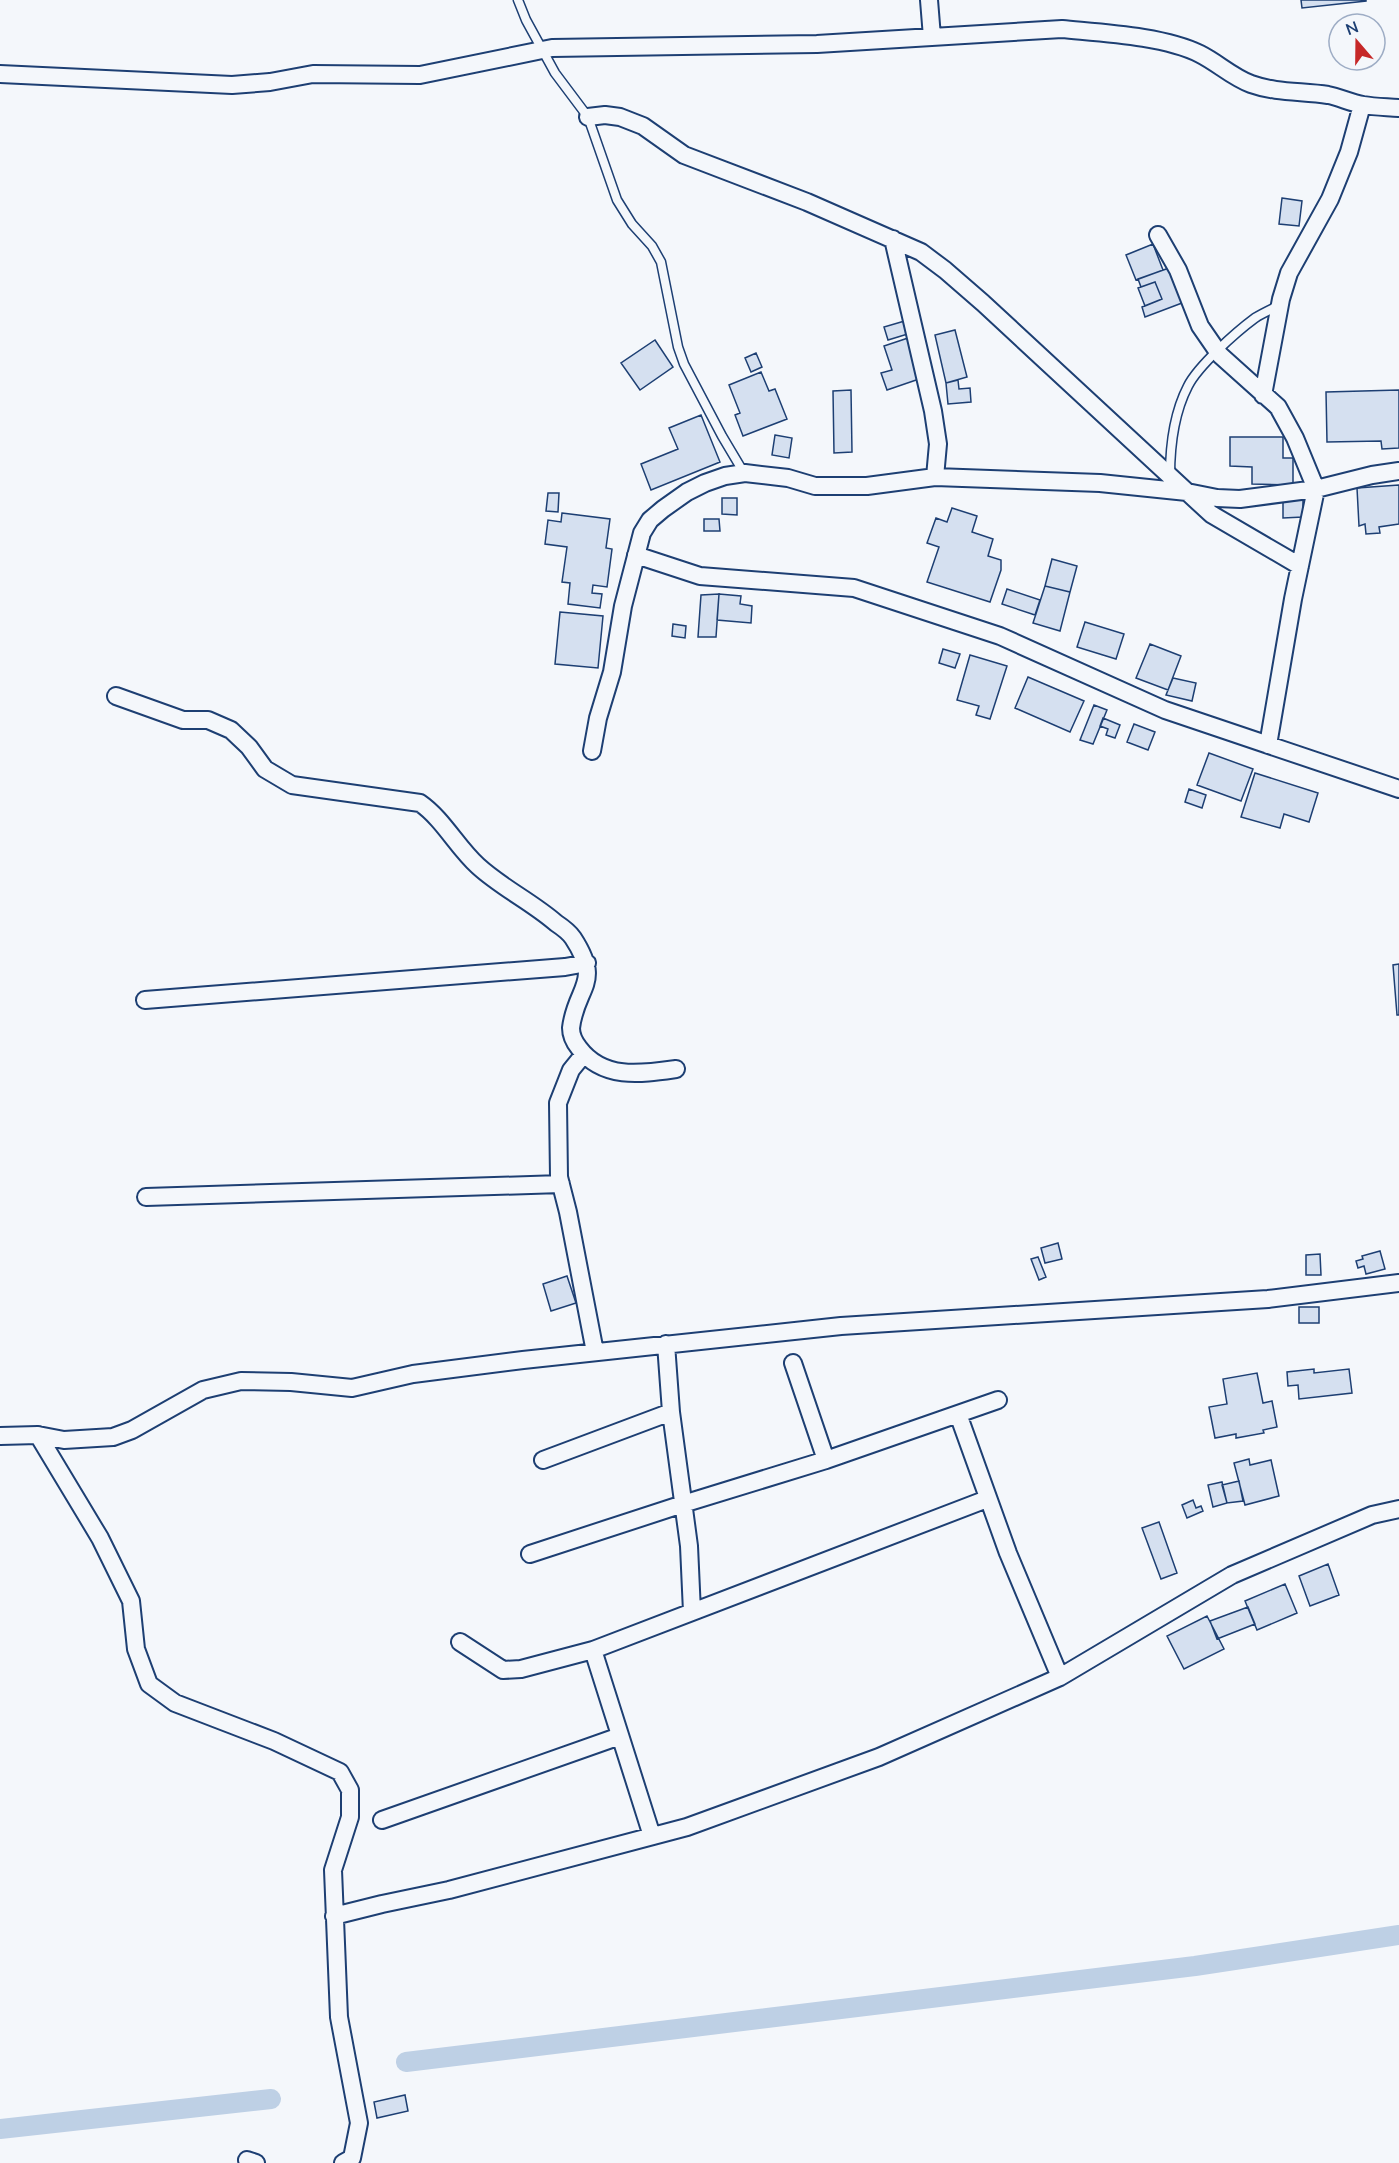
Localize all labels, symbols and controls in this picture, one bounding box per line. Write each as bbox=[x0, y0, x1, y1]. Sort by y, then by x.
north arrow bbox=[1327, 12, 1387, 72]
text: N bbox=[1343, 16, 1361, 39]

